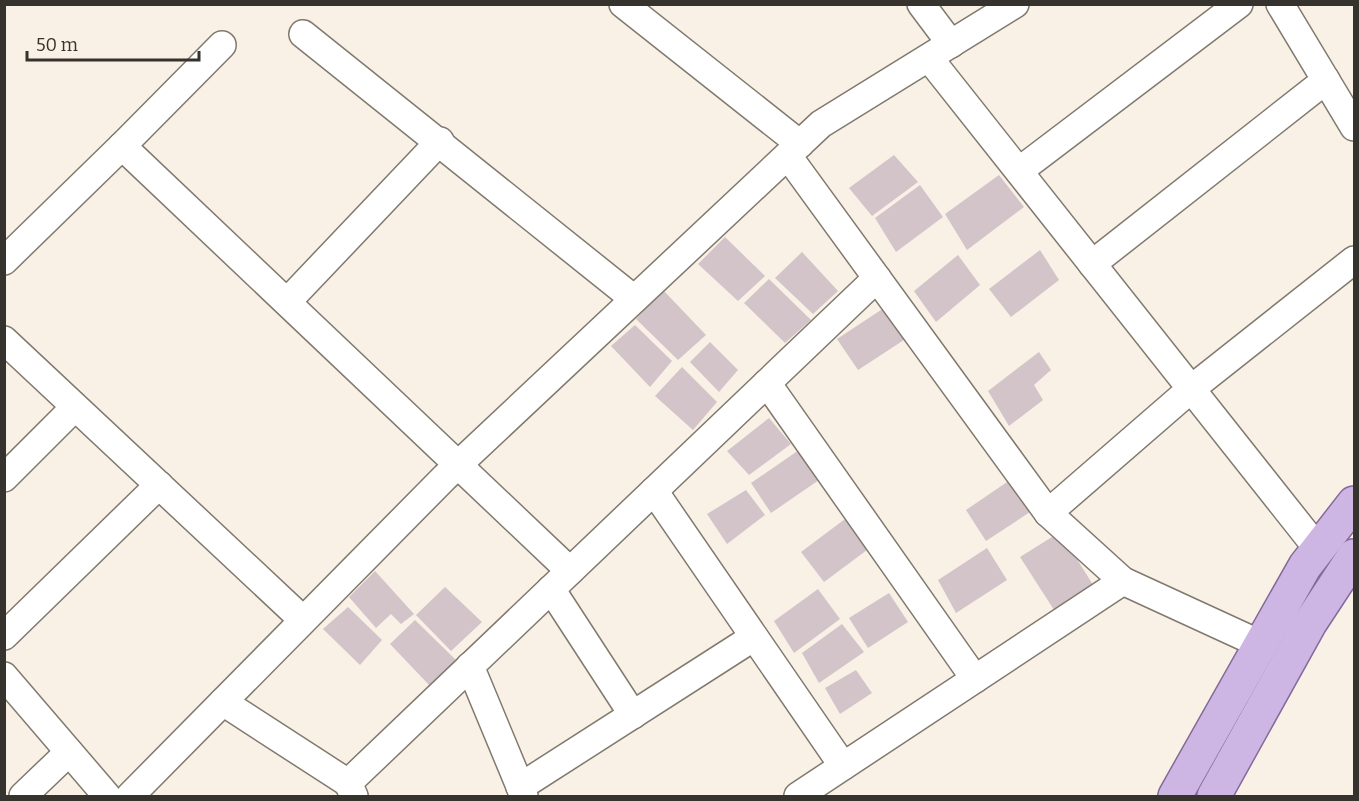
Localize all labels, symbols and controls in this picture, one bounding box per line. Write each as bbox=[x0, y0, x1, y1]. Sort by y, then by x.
scale bar bbox=[27, 24, 200, 62]
text: 50 m bbox=[36, 34, 78, 56]

